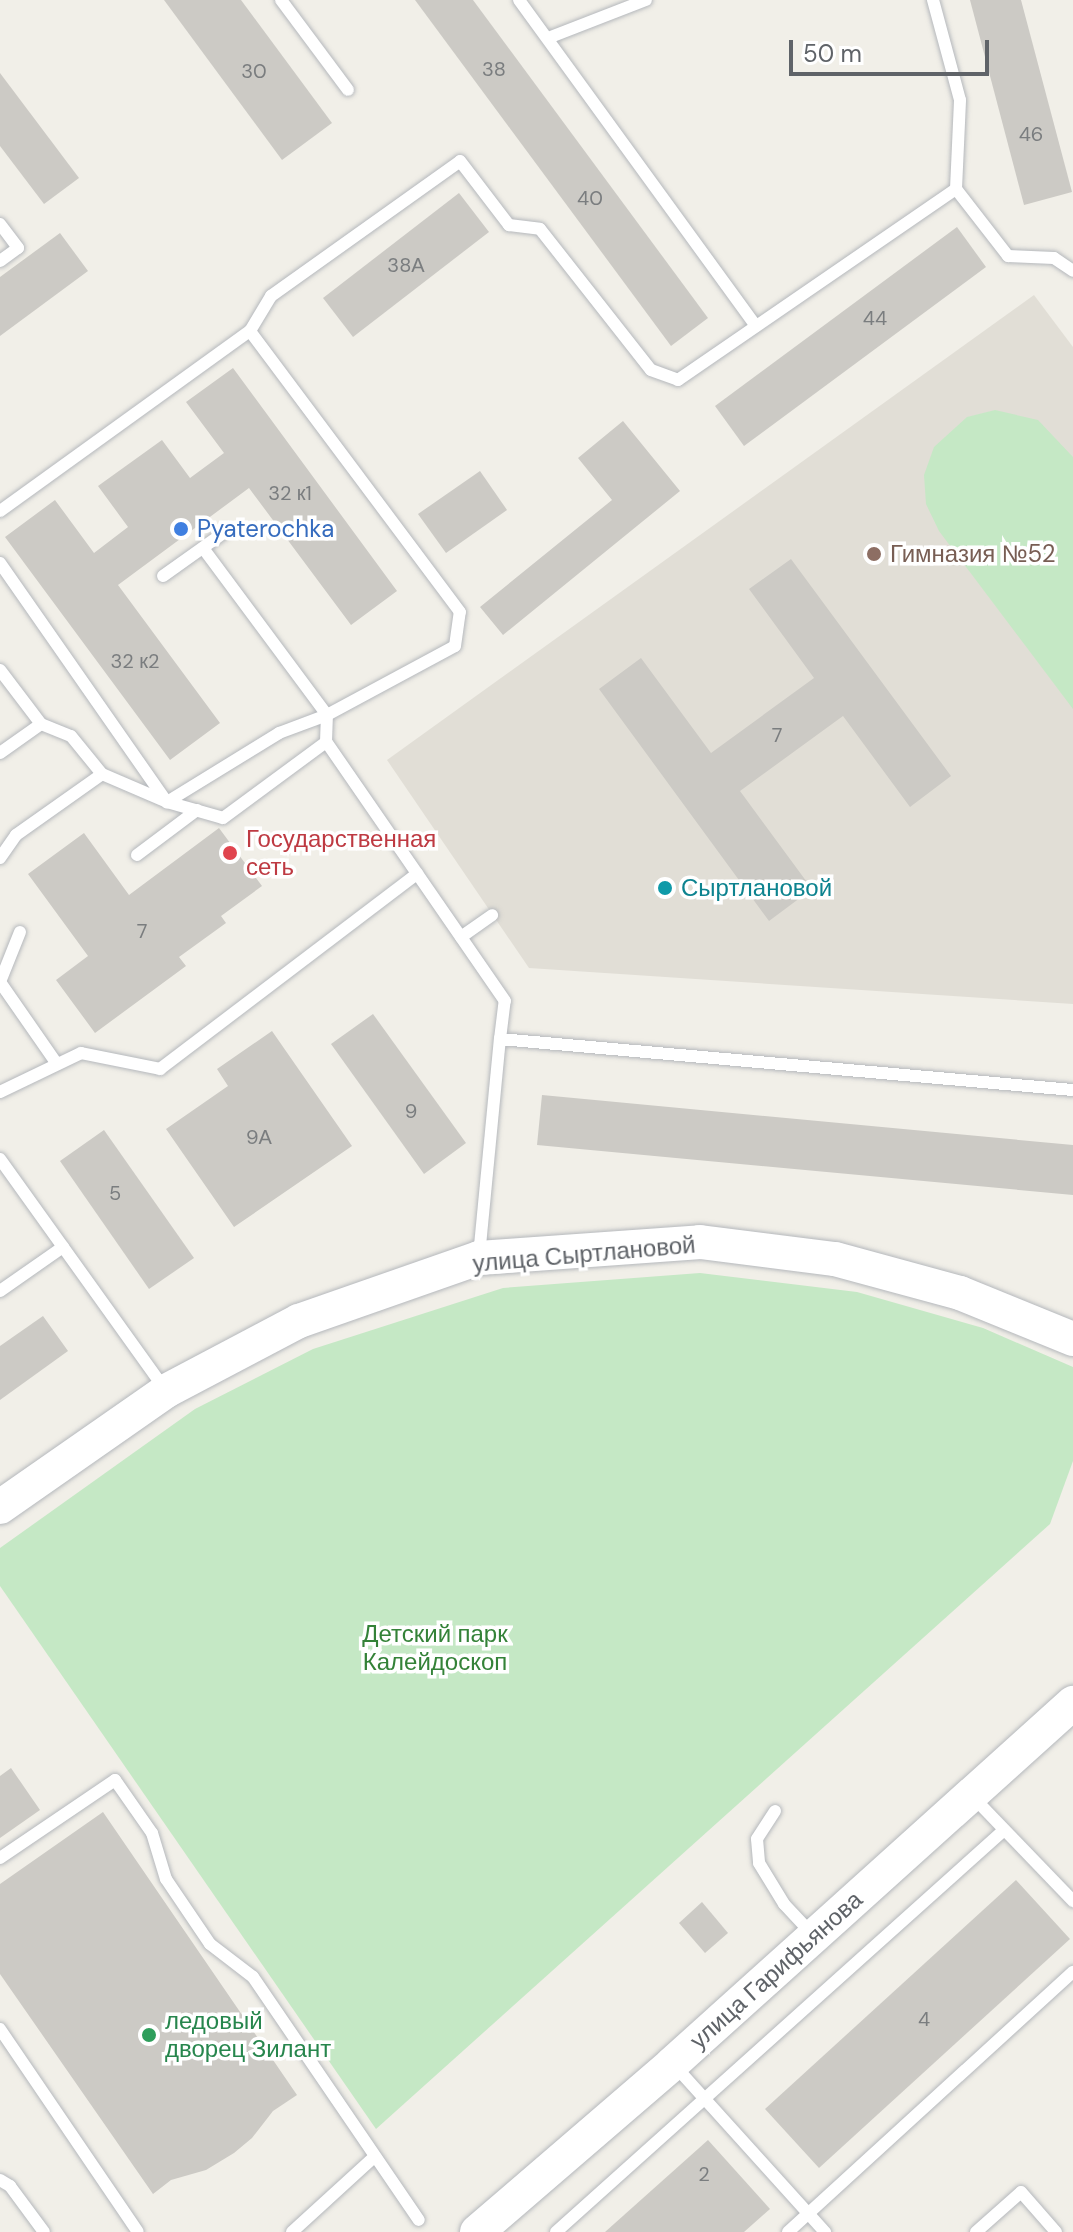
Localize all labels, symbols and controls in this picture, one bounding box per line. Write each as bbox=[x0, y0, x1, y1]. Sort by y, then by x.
scale bar bbox=[793, 24, 993, 74]
text: 50 m bbox=[803, 38, 862, 69]
house number: 38 bbox=[482, 57, 506, 81]
house number: 30 bbox=[241, 59, 267, 83]
house number: 46 bbox=[1019, 122, 1043, 146]
house number: 40 bbox=[577, 186, 603, 210]
house number: 38А bbox=[387, 253, 425, 277]
house number: 44 bbox=[863, 306, 887, 330]
house number: 32 к1 bbox=[268, 481, 312, 505]
place label: Pyaterochka bbox=[197, 515, 334, 543]
marker: Pyaterochka bbox=[172, 520, 190, 538]
place label: Гимназия №52 bbox=[890, 540, 1055, 568]
marker: Гимназия №52 bbox=[865, 545, 883, 563]
house number: 32 к2 bbox=[111, 649, 159, 673]
house number: 7 bbox=[772, 723, 782, 747]
place label: Государственная сеть bbox=[246, 825, 436, 881]
marker: Государственная сеть bbox=[221, 844, 239, 862]
place label: Сыртлановой bbox=[681, 874, 832, 902]
marker: Сыртлановой bbox=[656, 879, 674, 897]
house number: 7 bbox=[137, 919, 147, 943]
house number: 9 bbox=[405, 1099, 417, 1123]
house number: 9А bbox=[246, 1125, 272, 1149]
house number: 5 bbox=[109, 1181, 121, 1205]
street label: улица Сыртлановой bbox=[471, 1230, 697, 1278]
park label: Детский парк Калейдоскоп bbox=[362, 1620, 508, 1676]
street label: улица Гарифьянова bbox=[684, 1885, 868, 2055]
place label: ледовый дворец Зилант bbox=[165, 2007, 331, 2063]
house number: 4 bbox=[918, 2007, 930, 2031]
marker: ледовый дворец Зилант bbox=[140, 2026, 158, 2044]
house number: 2 bbox=[698, 2162, 710, 2186]

